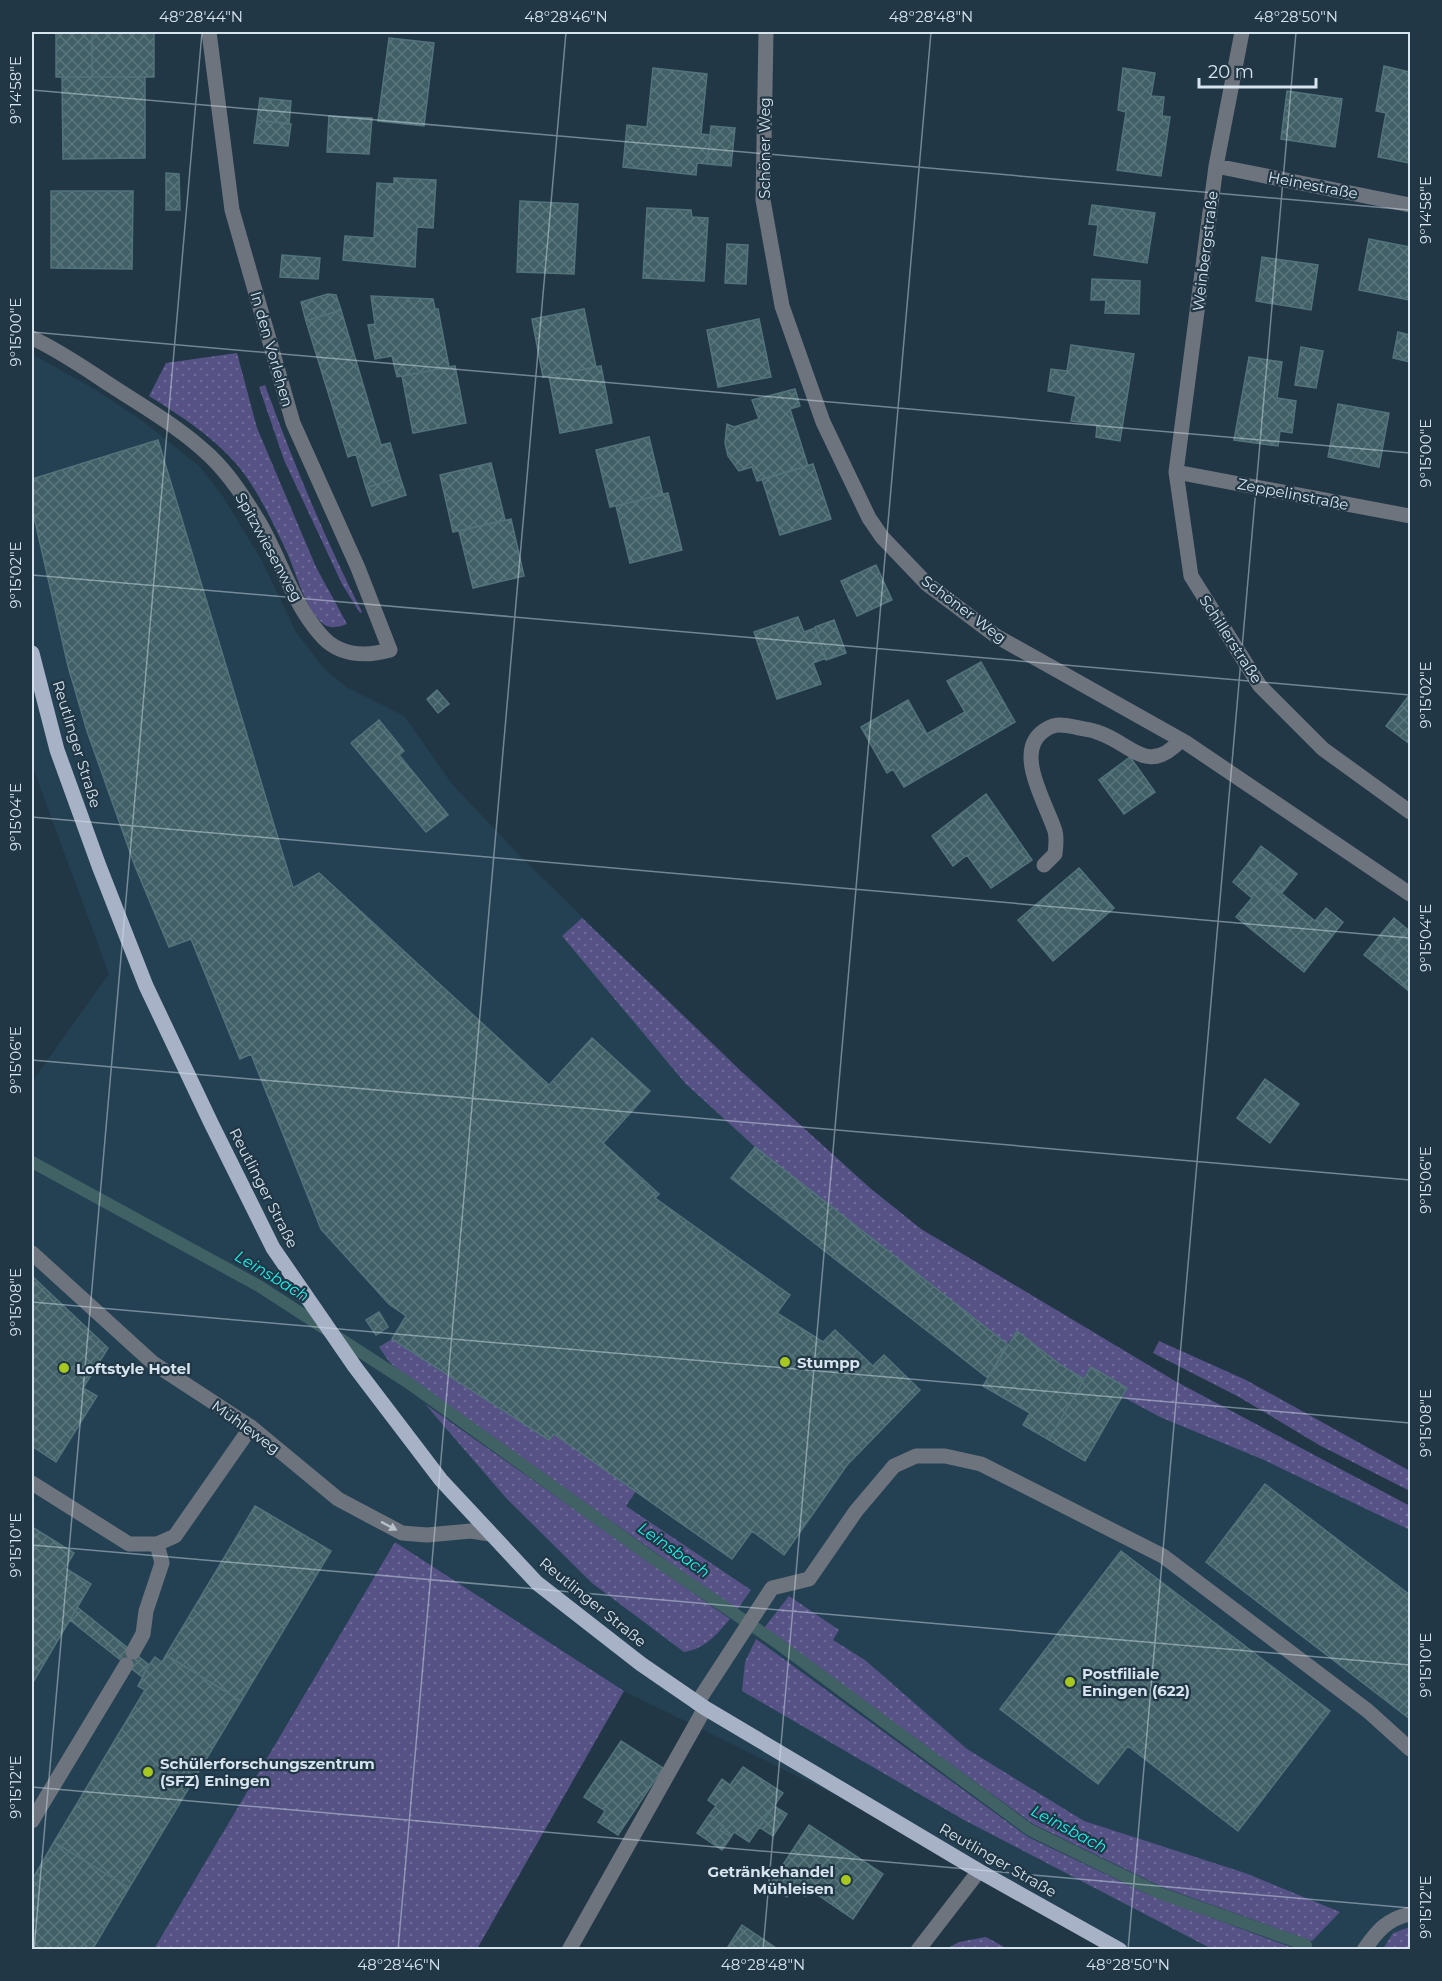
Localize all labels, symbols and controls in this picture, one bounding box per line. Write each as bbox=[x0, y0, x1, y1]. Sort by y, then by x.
text: 48°28'44"N bbox=[159, 7, 243, 26]
text: 48°28'46"N bbox=[524, 7, 608, 26]
text: 48°28'48"N bbox=[889, 7, 973, 26]
text: 48°28'50"N bbox=[1254, 7, 1338, 26]
scale bar bbox=[1199, 51, 1316, 89]
text: 9°14'58"E bbox=[6, 56, 25, 124]
text: 20 m bbox=[1208, 61, 1254, 83]
street label: Schöner Weg bbox=[755, 97, 774, 199]
street label: Heinestraße bbox=[1266, 167, 1360, 203]
text: 9°14'58"E bbox=[1416, 176, 1435, 244]
street label: Weinbergstraße bbox=[1188, 190, 1222, 312]
street label: In den Vorlehen bbox=[246, 289, 298, 409]
text: 9°15'00"E bbox=[6, 298, 25, 366]
text: 9°15'00"E bbox=[1416, 419, 1435, 487]
street label: Zeppelinstraße bbox=[1236, 474, 1350, 514]
street label: Spitzwiesenweg bbox=[231, 489, 307, 605]
text: 9°15'02"E bbox=[6, 541, 25, 609]
street label: Schöner Weg bbox=[918, 571, 1010, 647]
street label: Schillerstraße bbox=[1195, 591, 1267, 687]
text: 9°15'02"E bbox=[1416, 661, 1435, 729]
street label: Reutlinger Straße bbox=[49, 678, 105, 810]
text: 9°15'04"E bbox=[6, 783, 25, 851]
text: 9°15'04"E bbox=[1416, 904, 1435, 972]
text: 9°15'06"E bbox=[6, 1026, 25, 1094]
street label: Reutlinger Straße bbox=[226, 1125, 302, 1251]
text: 9°15'06"E bbox=[1416, 1146, 1435, 1214]
water label: Leinsbach bbox=[231, 1246, 313, 1306]
text: 9°15'08"E bbox=[6, 1268, 25, 1336]
place label: Stumpp bbox=[797, 1353, 860, 1372]
marker: Stumpp bbox=[778, 1355, 792, 1369]
place label: Loftstyle Hotel bbox=[76, 1359, 191, 1378]
marker: Loftstyle Hotel bbox=[57, 1361, 71, 1375]
text: 9°15'08"E bbox=[1416, 1389, 1435, 1457]
street label: Mühleweg bbox=[208, 1396, 284, 1458]
text: 9°15'10"E bbox=[6, 1513, 25, 1577]
water label: Leinsbach bbox=[634, 1518, 714, 1582]
one-way arrow bbox=[381, 1521, 398, 1531]
street label: Reutlinger Straße bbox=[536, 1553, 650, 1651]
text: 9°15'10"E bbox=[1416, 1633, 1435, 1697]
place label: Postfiliale Eningen (622) bbox=[1082, 1664, 1190, 1700]
marker: Postfiliale Eningen (622) bbox=[1063, 1675, 1077, 1689]
place label: Schülerforschungszentrum (SFZ) Eningen bbox=[160, 1754, 375, 1790]
text: 9°15'12"E bbox=[6, 1755, 25, 1819]
marker: Schülerforschungszentrum (SFZ) Eningen bbox=[141, 1765, 155, 1779]
water label: Leinsbach bbox=[1028, 1801, 1110, 1857]
street label: Reutlinger Straße bbox=[936, 1819, 1060, 1901]
place label: Getränkehandel Mühleisen bbox=[708, 1862, 834, 1898]
marker: Getränkehandel Mühleisen bbox=[839, 1873, 853, 1887]
text: 9°15'12"E bbox=[1416, 1875, 1435, 1939]
text: 48°28'46"N bbox=[357, 1955, 441, 1974]
text: 48°28'48"N bbox=[721, 1955, 805, 1974]
text: 48°28'50"N bbox=[1086, 1955, 1170, 1974]

